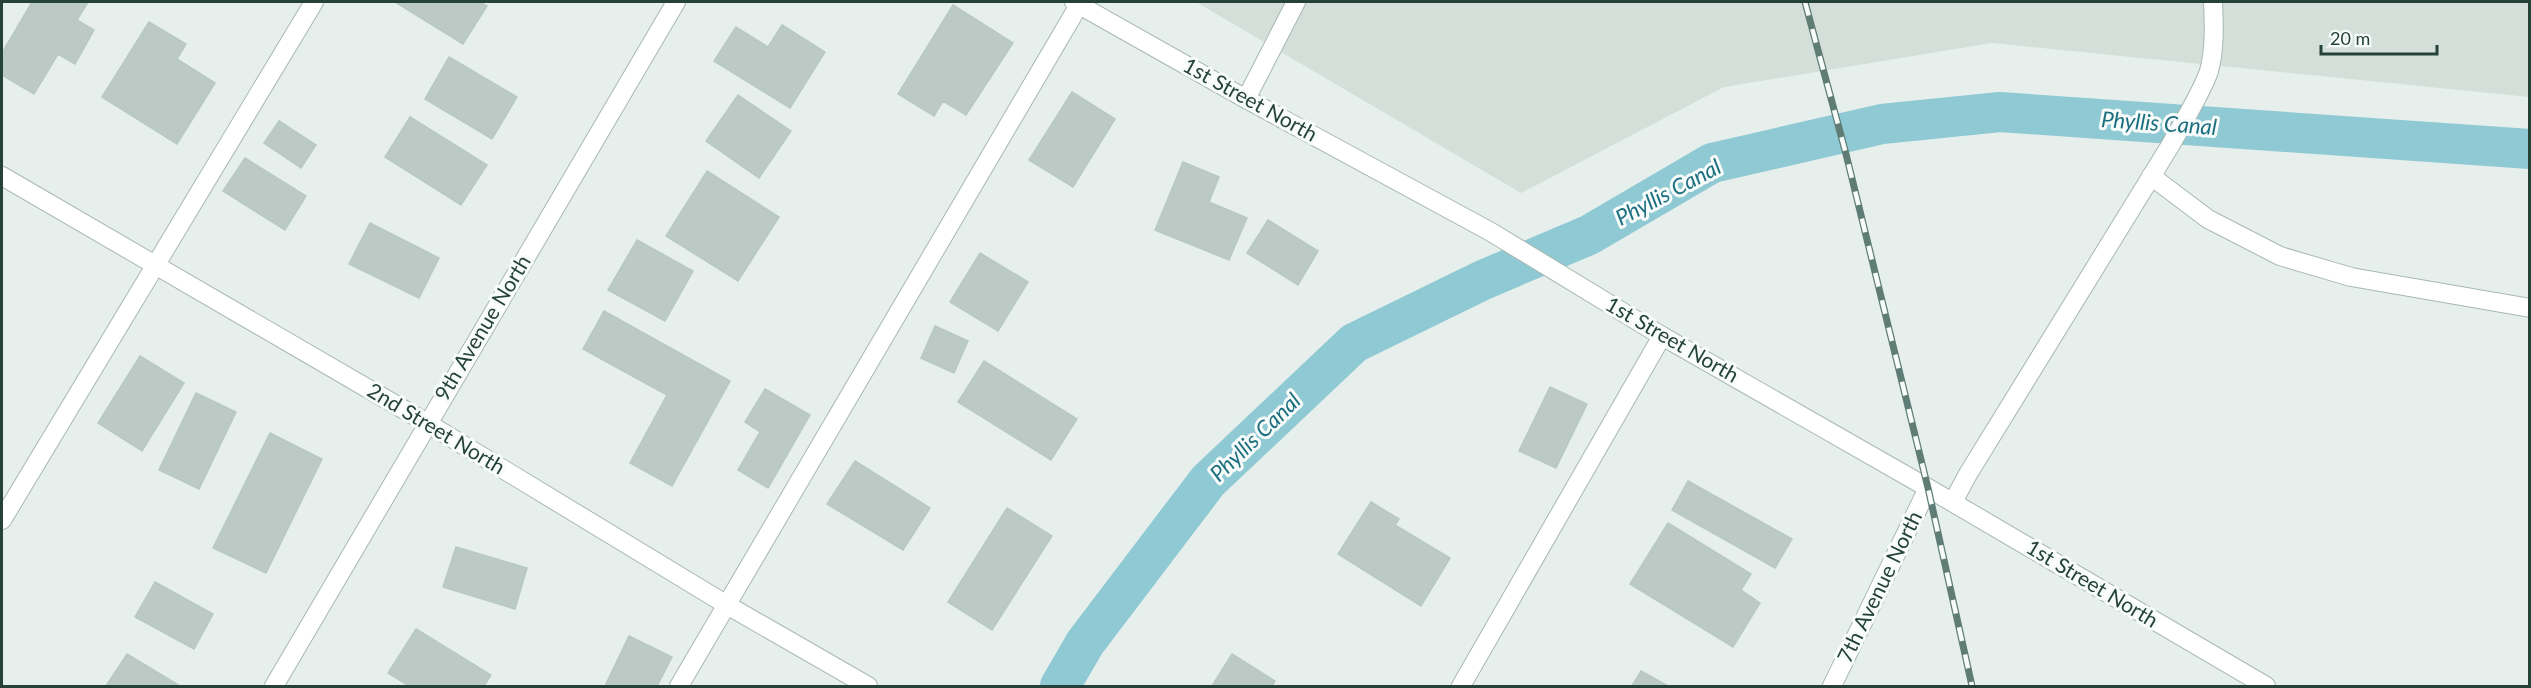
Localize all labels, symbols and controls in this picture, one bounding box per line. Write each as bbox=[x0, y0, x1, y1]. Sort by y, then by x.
scale bar bbox=[2321, 18, 2436, 56]
text: 20 m bbox=[2330, 27, 2370, 49]
street label: 1st Street North bbox=[1179, 52, 1322, 146]
water label: Phyllis Canal bbox=[2100, 105, 2218, 140]
water label: Phyllis Canal bbox=[1610, 152, 1725, 231]
street label: 9th Avenue North bbox=[428, 250, 535, 405]
street label: 1st Street North bbox=[1602, 291, 1744, 387]
street label: 2nd Street North bbox=[363, 377, 510, 479]
water label: Phyllis Canal bbox=[1204, 387, 1306, 487]
street label: 7th Avenue North bbox=[1831, 506, 1926, 666]
street label: 1st Street North bbox=[2022, 534, 2163, 632]

